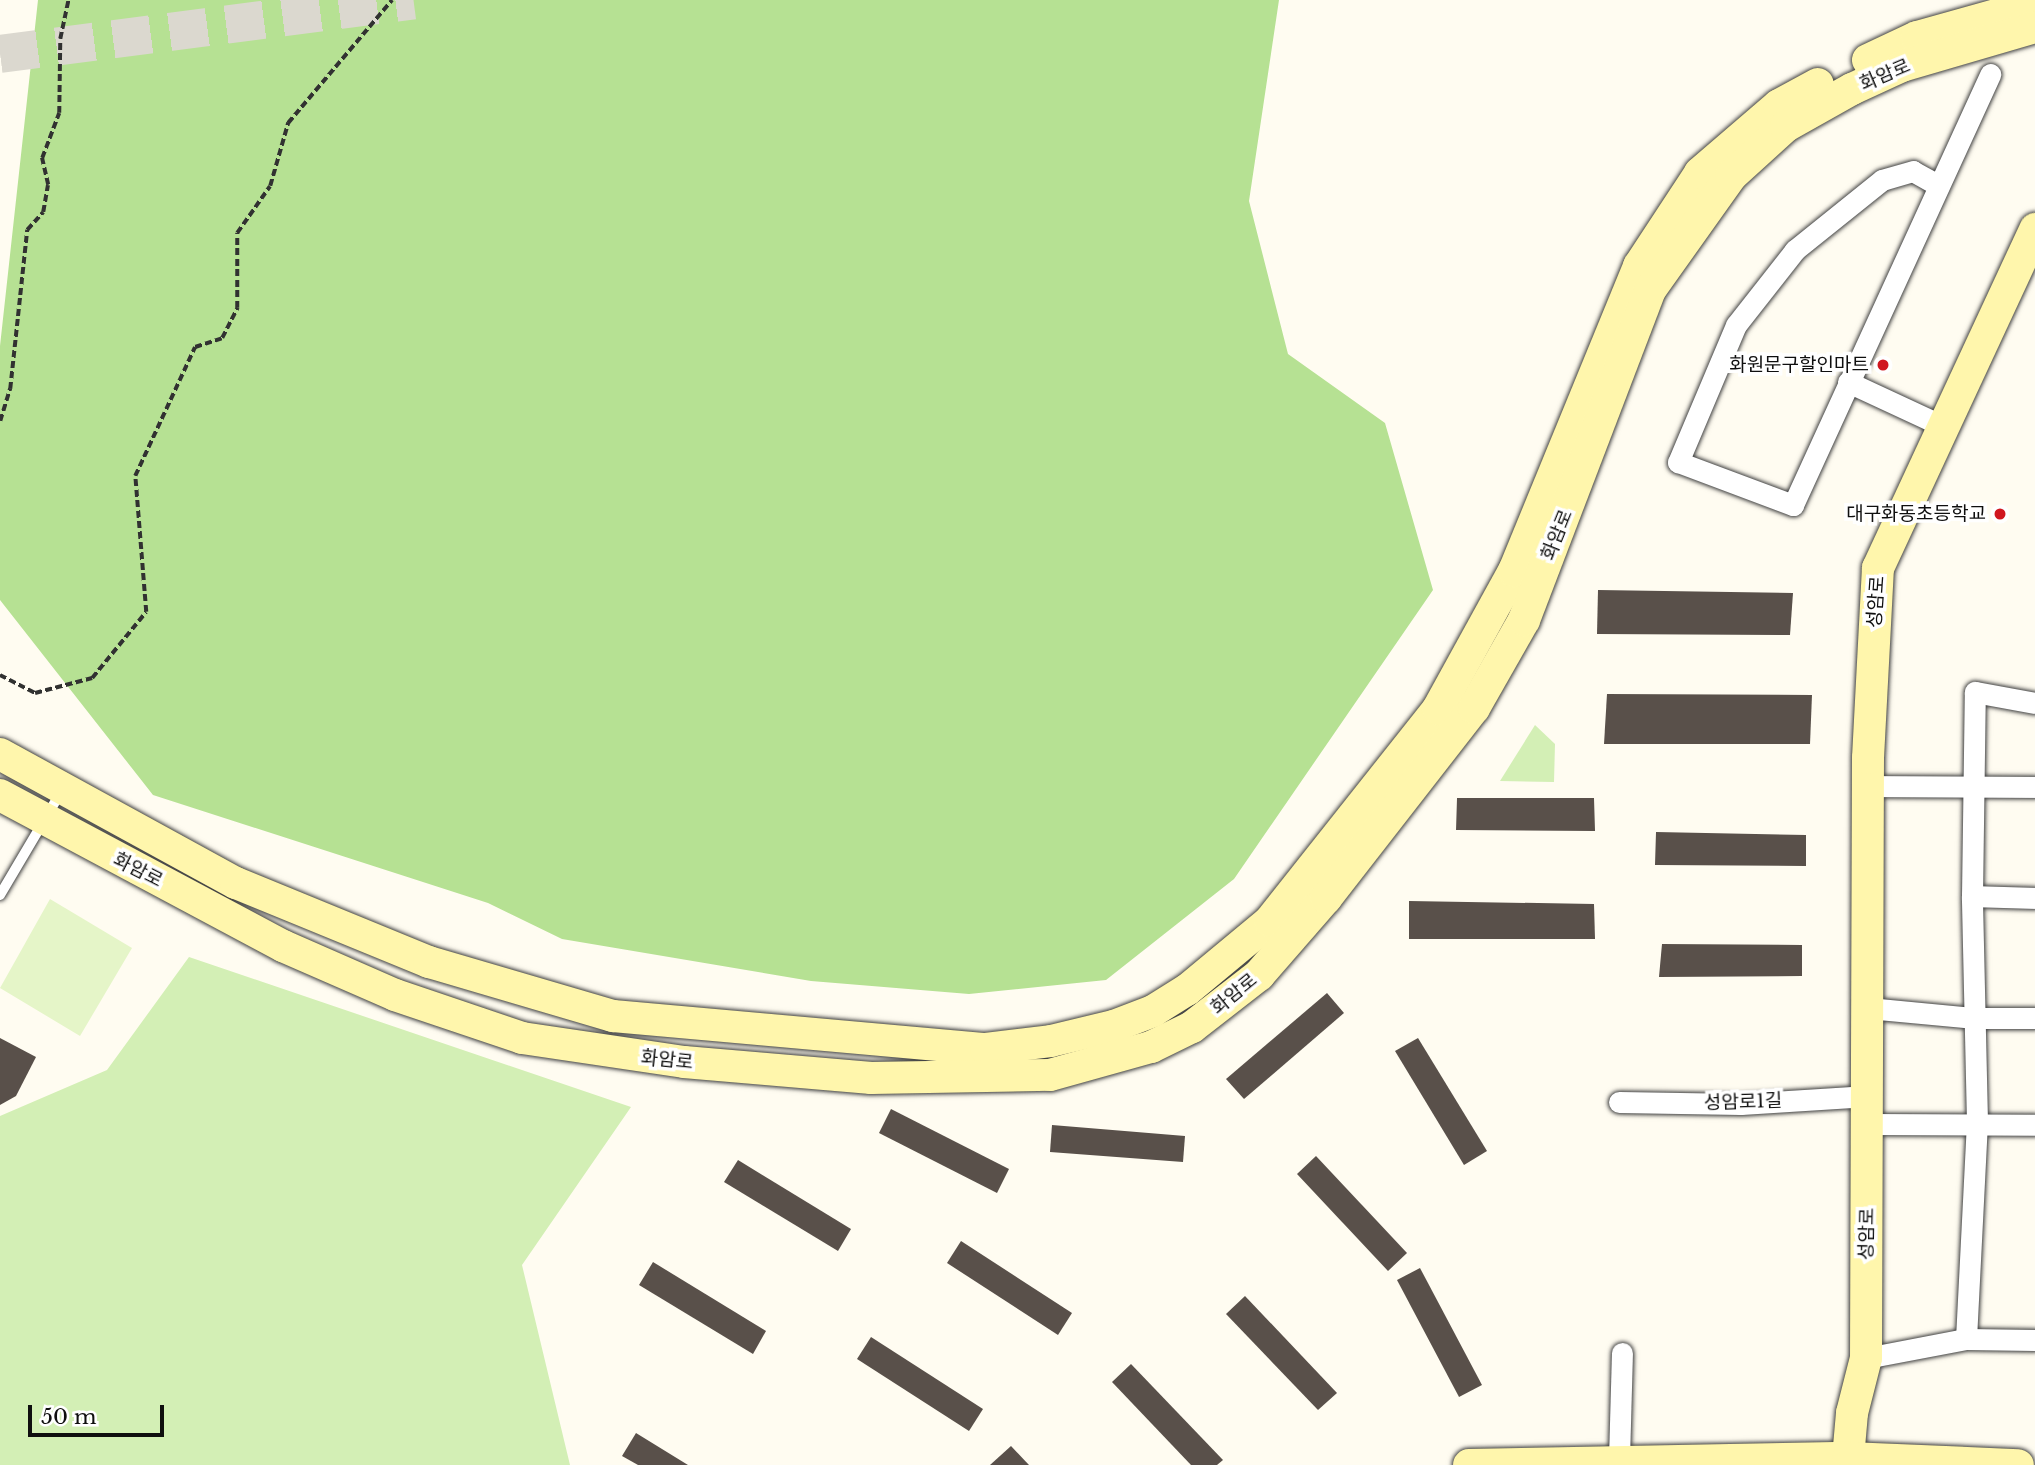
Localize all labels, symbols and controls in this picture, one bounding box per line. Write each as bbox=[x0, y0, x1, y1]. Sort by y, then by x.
street label: 화암로 bbox=[1856, 54, 1914, 96]
place label: 화원문구할인마트 bbox=[1729, 354, 1869, 376]
marker: 화원문구할인마트 bbox=[1875, 357, 1891, 373]
place label: 대구화동초등학교 bbox=[1846, 503, 1986, 525]
street label: 화암로 bbox=[1537, 506, 1577, 564]
marker: 대구화동초등학교 bbox=[1992, 506, 2008, 522]
street label: 성암로 bbox=[1863, 575, 1889, 629]
street label: 화암로 bbox=[109, 848, 167, 892]
street label: 화암로 bbox=[1206, 969, 1262, 1019]
street label: 화암로 bbox=[640, 1046, 694, 1074]
street label: 성암로1길 bbox=[1703, 1089, 1783, 1115]
street label: 성암로 bbox=[1855, 1208, 1879, 1260]
scale bar bbox=[32, 1392, 168, 1436]
text: 50 m bbox=[41, 1404, 96, 1430]

